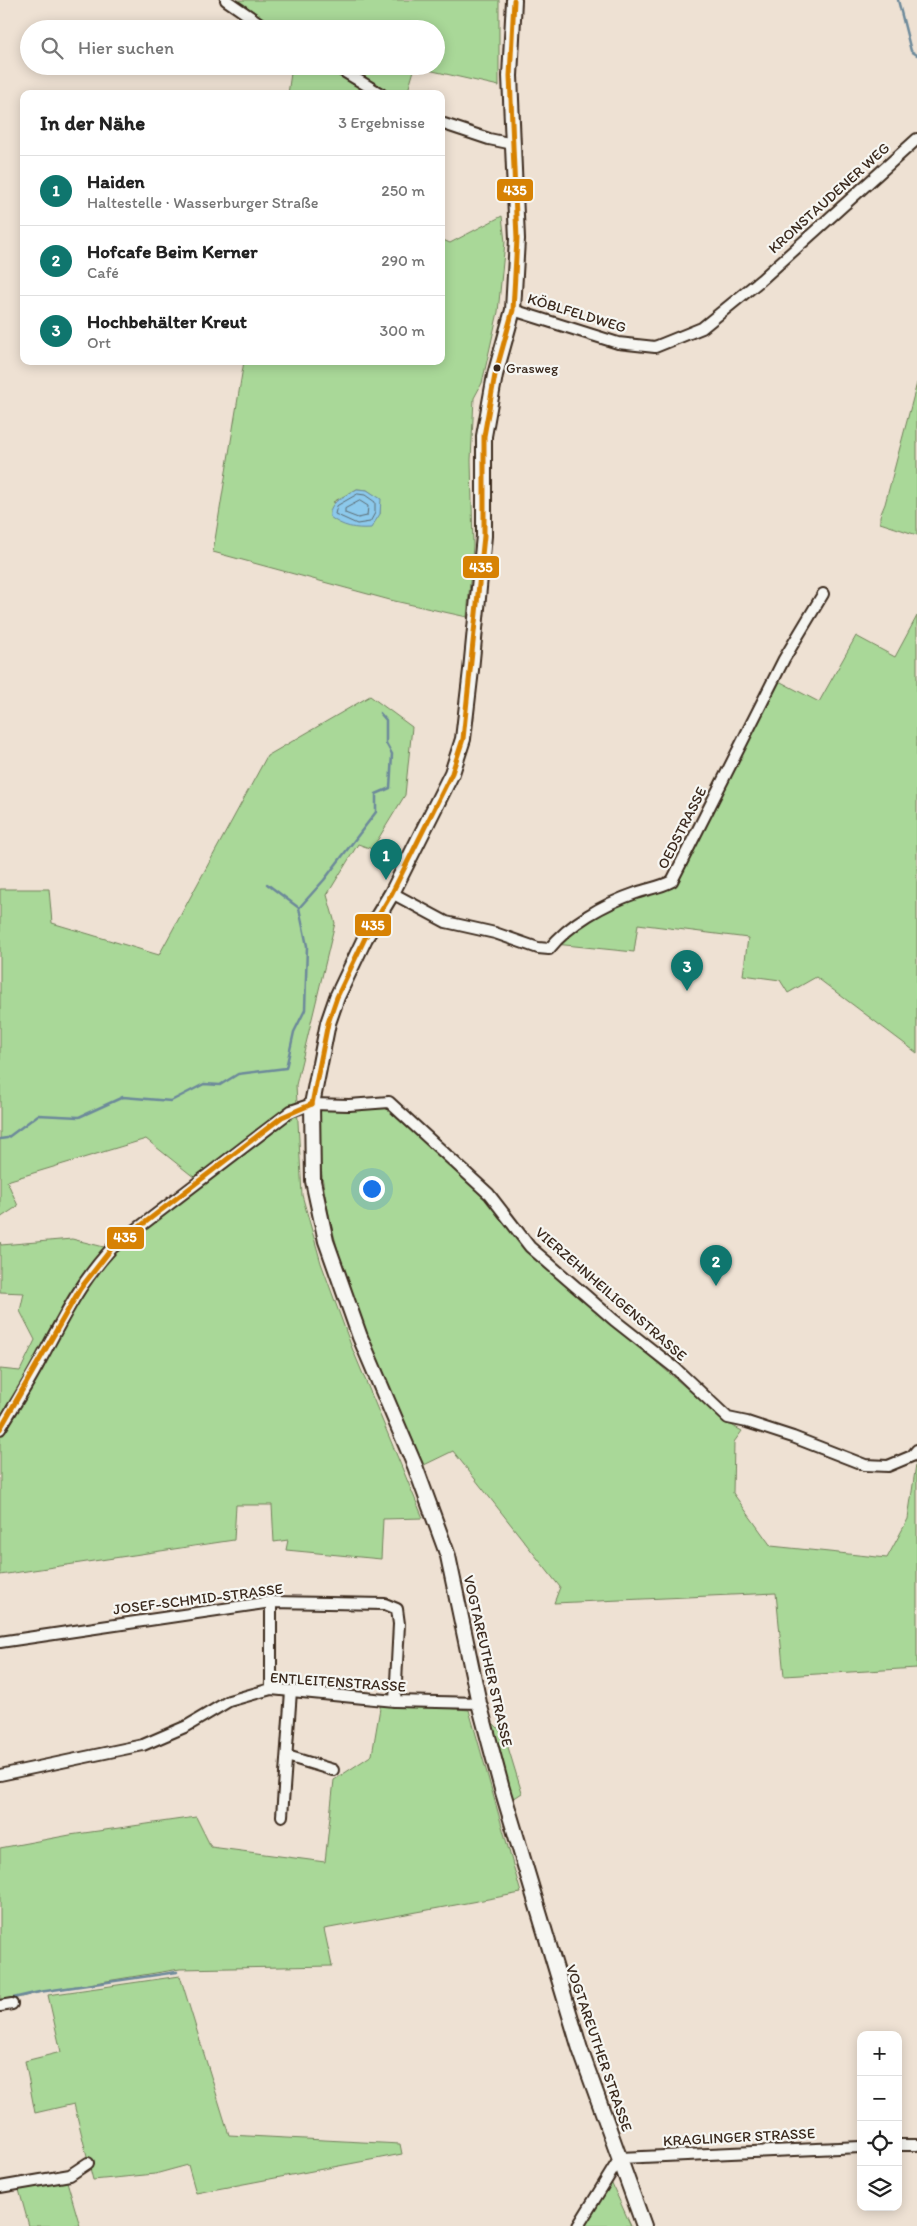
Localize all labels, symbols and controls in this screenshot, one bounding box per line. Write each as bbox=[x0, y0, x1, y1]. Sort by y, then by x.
search box bbox=[20, 20, 445, 75]
icon: search bbox=[38, 34, 66, 62]
text: Hier suchen bbox=[78, 36, 174, 59]
text: In der Nähe bbox=[40, 110, 145, 135]
text: 3 Ergebnisse bbox=[338, 113, 425, 132]
street label: KRONSTAUDENER WEG bbox=[765, 139, 893, 257]
text: Haiden bbox=[87, 170, 145, 193]
line badge: 435 bbox=[496, 178, 534, 202]
text: 1 bbox=[52, 181, 60, 200]
text: 250 m bbox=[381, 181, 425, 200]
text: 435 bbox=[503, 182, 527, 199]
text: Haltestelle · Wasserburger Straße bbox=[87, 193, 319, 212]
text: Hofcafe Beim Kerner bbox=[87, 240, 258, 263]
text: 2 bbox=[52, 251, 60, 270]
text: 290 m bbox=[381, 251, 425, 270]
text: Café bbox=[87, 263, 119, 282]
street label: KÖBLFELDWEG bbox=[525, 289, 629, 337]
text: Hochbehälter Kreut bbox=[87, 310, 247, 333]
text: 3 bbox=[52, 321, 60, 340]
text: 300 m bbox=[380, 321, 425, 340]
text: Ort bbox=[87, 333, 111, 352]
place label: Grasweg bbox=[506, 360, 559, 377]
marker: Grasweg bbox=[492, 363, 502, 373]
line badge: 435 bbox=[462, 555, 500, 579]
text: 435 bbox=[469, 559, 493, 576]
street label: OEDSTRASSE bbox=[654, 784, 710, 872]
pin: 1 bbox=[370, 839, 402, 880]
line badge: 435 bbox=[354, 913, 392, 937]
text: 435 bbox=[361, 917, 385, 934]
pin: 3 bbox=[671, 950, 703, 991]
your location bbox=[359, 1176, 385, 1202]
street label: VIERZEHNHEILIGENSTRASSE bbox=[532, 1223, 690, 1365]
line badge: 435 bbox=[106, 1226, 145, 1250]
text: 435 bbox=[113, 1229, 137, 1246]
pin: 2 bbox=[700, 1245, 732, 1286]
street label: VOGTAREUTHER STRASSE bbox=[459, 1573, 517, 1749]
street label: JOSEF-SCHMID-STRASSE bbox=[112, 1580, 284, 1618]
street label: ENTLEITENSTRASSE bbox=[269, 1668, 407, 1696]
street label: VOGTAREUTHER STRASSE bbox=[562, 1962, 636, 2134]
map controls bbox=[857, 2031, 902, 2211]
button: + bbox=[857, 2031, 902, 2076]
button: − bbox=[857, 2076, 902, 2121]
button: locate bbox=[857, 2121, 902, 2166]
street label: KRAGLINGER STRASSE bbox=[662, 2124, 816, 2150]
button: layers bbox=[857, 2166, 902, 2211]

